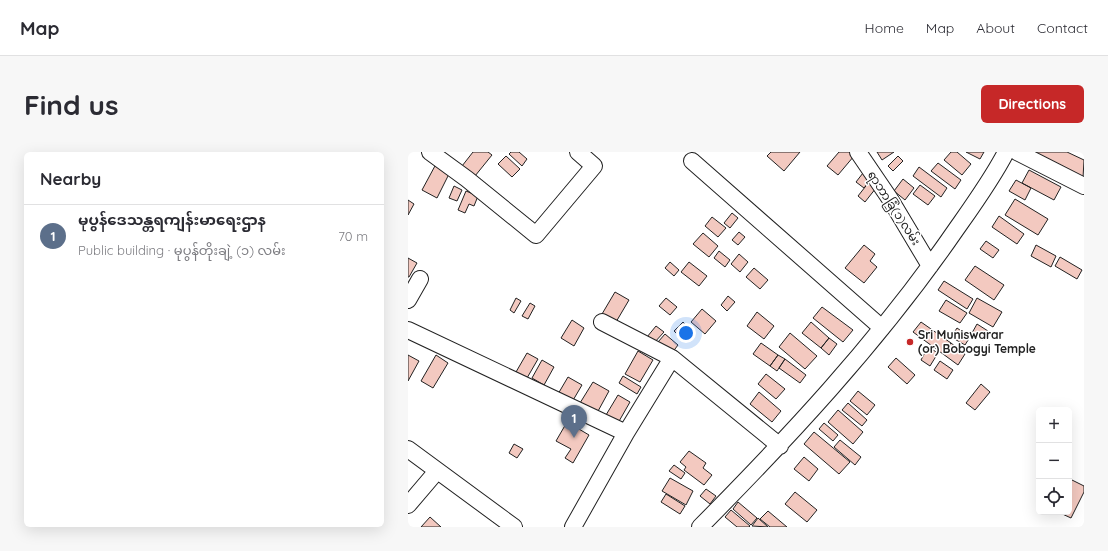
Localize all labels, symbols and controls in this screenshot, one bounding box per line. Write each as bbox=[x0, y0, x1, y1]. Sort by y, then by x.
text: Map bbox=[20, 16, 59, 40]
text: Home bbox=[865, 19, 904, 37]
text: Map bbox=[926, 19, 954, 37]
text: About bbox=[976, 19, 1015, 37]
text: Contact bbox=[1037, 19, 1088, 37]
button: Directions bbox=[981, 85, 1084, 123]
text: Find us bbox=[24, 87, 118, 122]
street label: ရာဘာခြံ(၁)လမ်း bbox=[862, 167, 925, 249]
text: Nearby bbox=[40, 168, 101, 189]
text: မုပွန်ဒေသန္တရကျန်းမာရေးဌာန bbox=[78, 210, 266, 229]
text: 1 bbox=[50, 228, 56, 244]
text: 70 m bbox=[338, 228, 368, 244]
text: Public building · မုပွန်တိုးချဲ့ (၁) လမ်း bbox=[78, 242, 286, 258]
your location bbox=[676, 323, 696, 343]
place label: Sri Muniswarar (or) Bobogyi Temple bbox=[918, 327, 1036, 356]
marker: Sri Muniswarar (or) Bobogyi Temple bbox=[905, 337, 915, 347]
pin: 1 bbox=[561, 405, 587, 438]
map controls bbox=[1036, 407, 1072, 515]
button: + bbox=[1036, 407, 1072, 443]
button: − bbox=[1036, 443, 1072, 479]
button: locate bbox=[1036, 479, 1072, 515]

